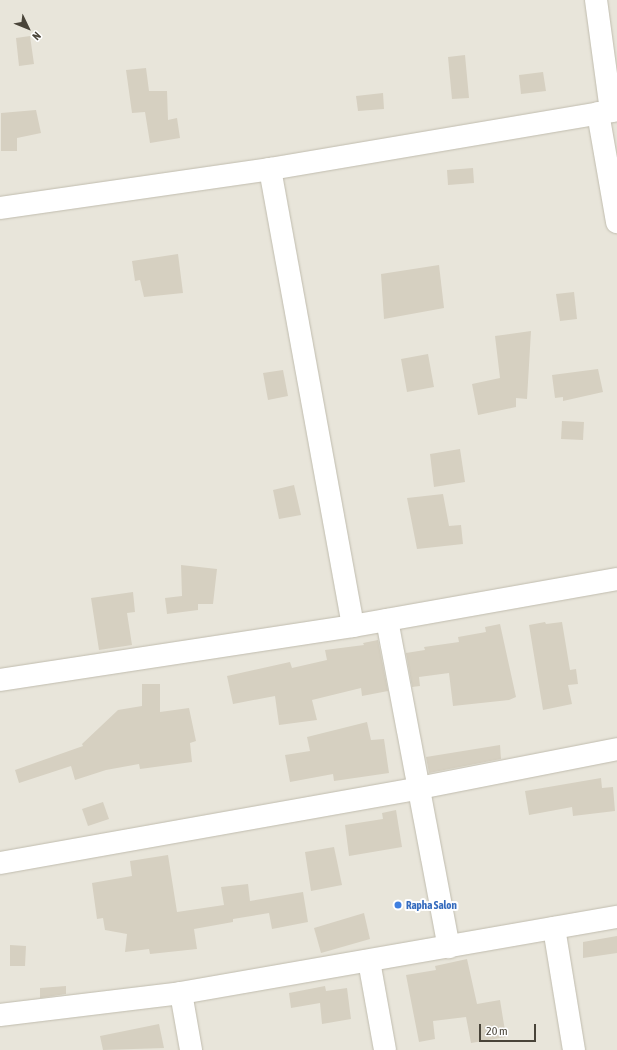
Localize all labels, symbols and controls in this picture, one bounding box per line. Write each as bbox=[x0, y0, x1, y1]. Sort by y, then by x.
north arrow bbox=[8, 8, 48, 48]
text: N bbox=[30, 30, 43, 43]
place label: Rapha Salon bbox=[406, 898, 457, 912]
marker: Rapha Salon bbox=[393, 900, 403, 910]
scale bar bbox=[481, 1016, 538, 1042]
text: 20 m bbox=[486, 1024, 508, 1038]

